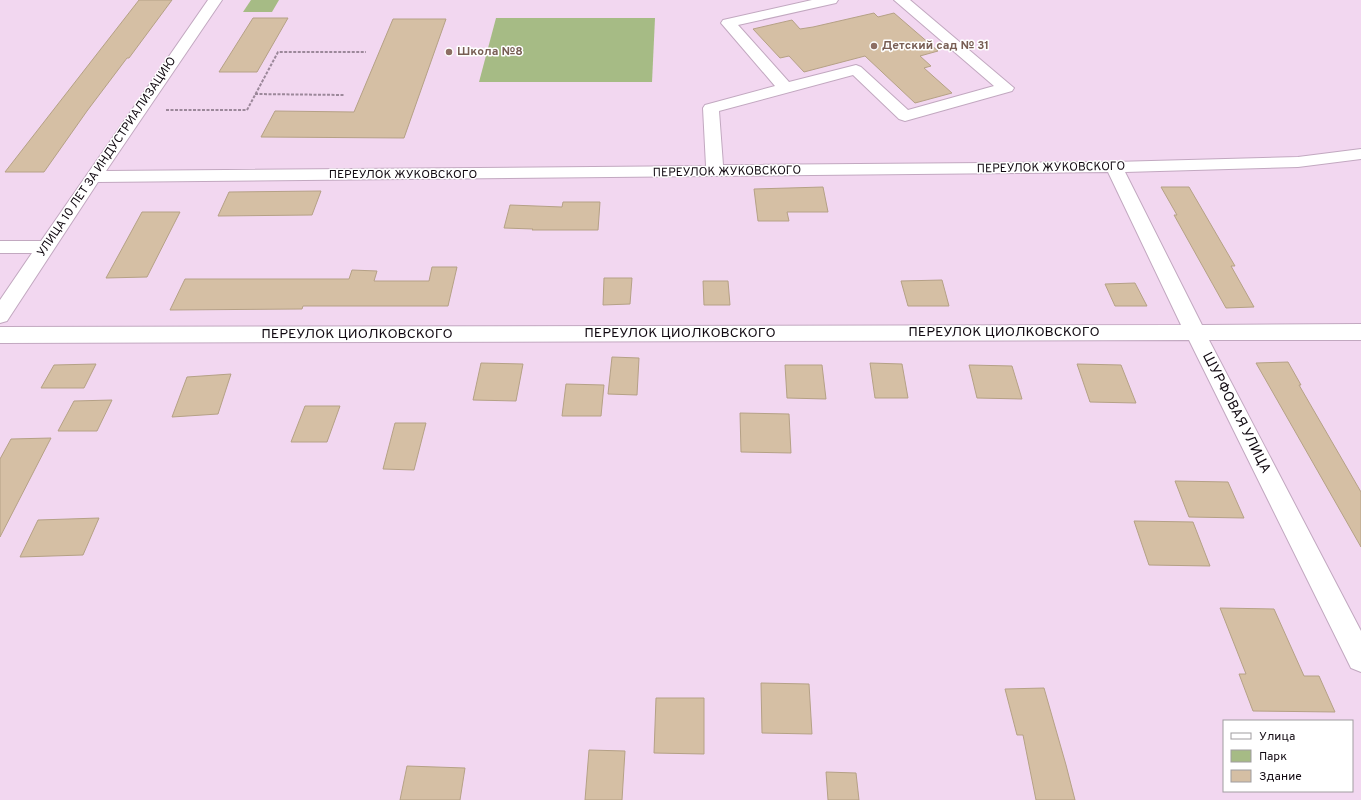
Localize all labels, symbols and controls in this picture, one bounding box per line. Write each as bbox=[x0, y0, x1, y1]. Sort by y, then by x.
place label: Детский сад № 31 bbox=[882, 38, 989, 54]
marker: Детский сад № 31 bbox=[869, 41, 879, 51]
place label: Школа №8 bbox=[457, 44, 523, 60]
marker: Школа №8 bbox=[444, 47, 454, 57]
street label: УЛИЦА 10 ЛЕТ ЗА ИНДУСТРИАЛИЗАЦИЮ bbox=[34, 54, 180, 260]
street label: ПЕРЕУЛОК ЖУКОВСКОГО bbox=[977, 159, 1125, 177]
street label: ПЕРЕУЛОК ЖУКОВСКОГО bbox=[653, 163, 801, 181]
street label: ПЕРЕУЛОК ЖУКОВСКОГО bbox=[329, 167, 477, 183]
street label: ПЕРЕУЛОК ЦИОЛКОВСКОГО bbox=[908, 324, 1100, 341]
street label: ПЕРЕУЛОК ЦИОЛКОВСКОГО bbox=[584, 325, 776, 342]
street label: ПЕРЕУЛОК ЦИОЛКОВСКОГО bbox=[261, 326, 453, 343]
street label: ШУРФОВАЯ УЛИЦА bbox=[1198, 349, 1274, 477]
legend bbox=[1223, 720, 1353, 792]
text: Улица bbox=[1259, 729, 1295, 745]
text: Парк bbox=[1259, 749, 1287, 765]
text: Здание bbox=[1259, 769, 1302, 785]

